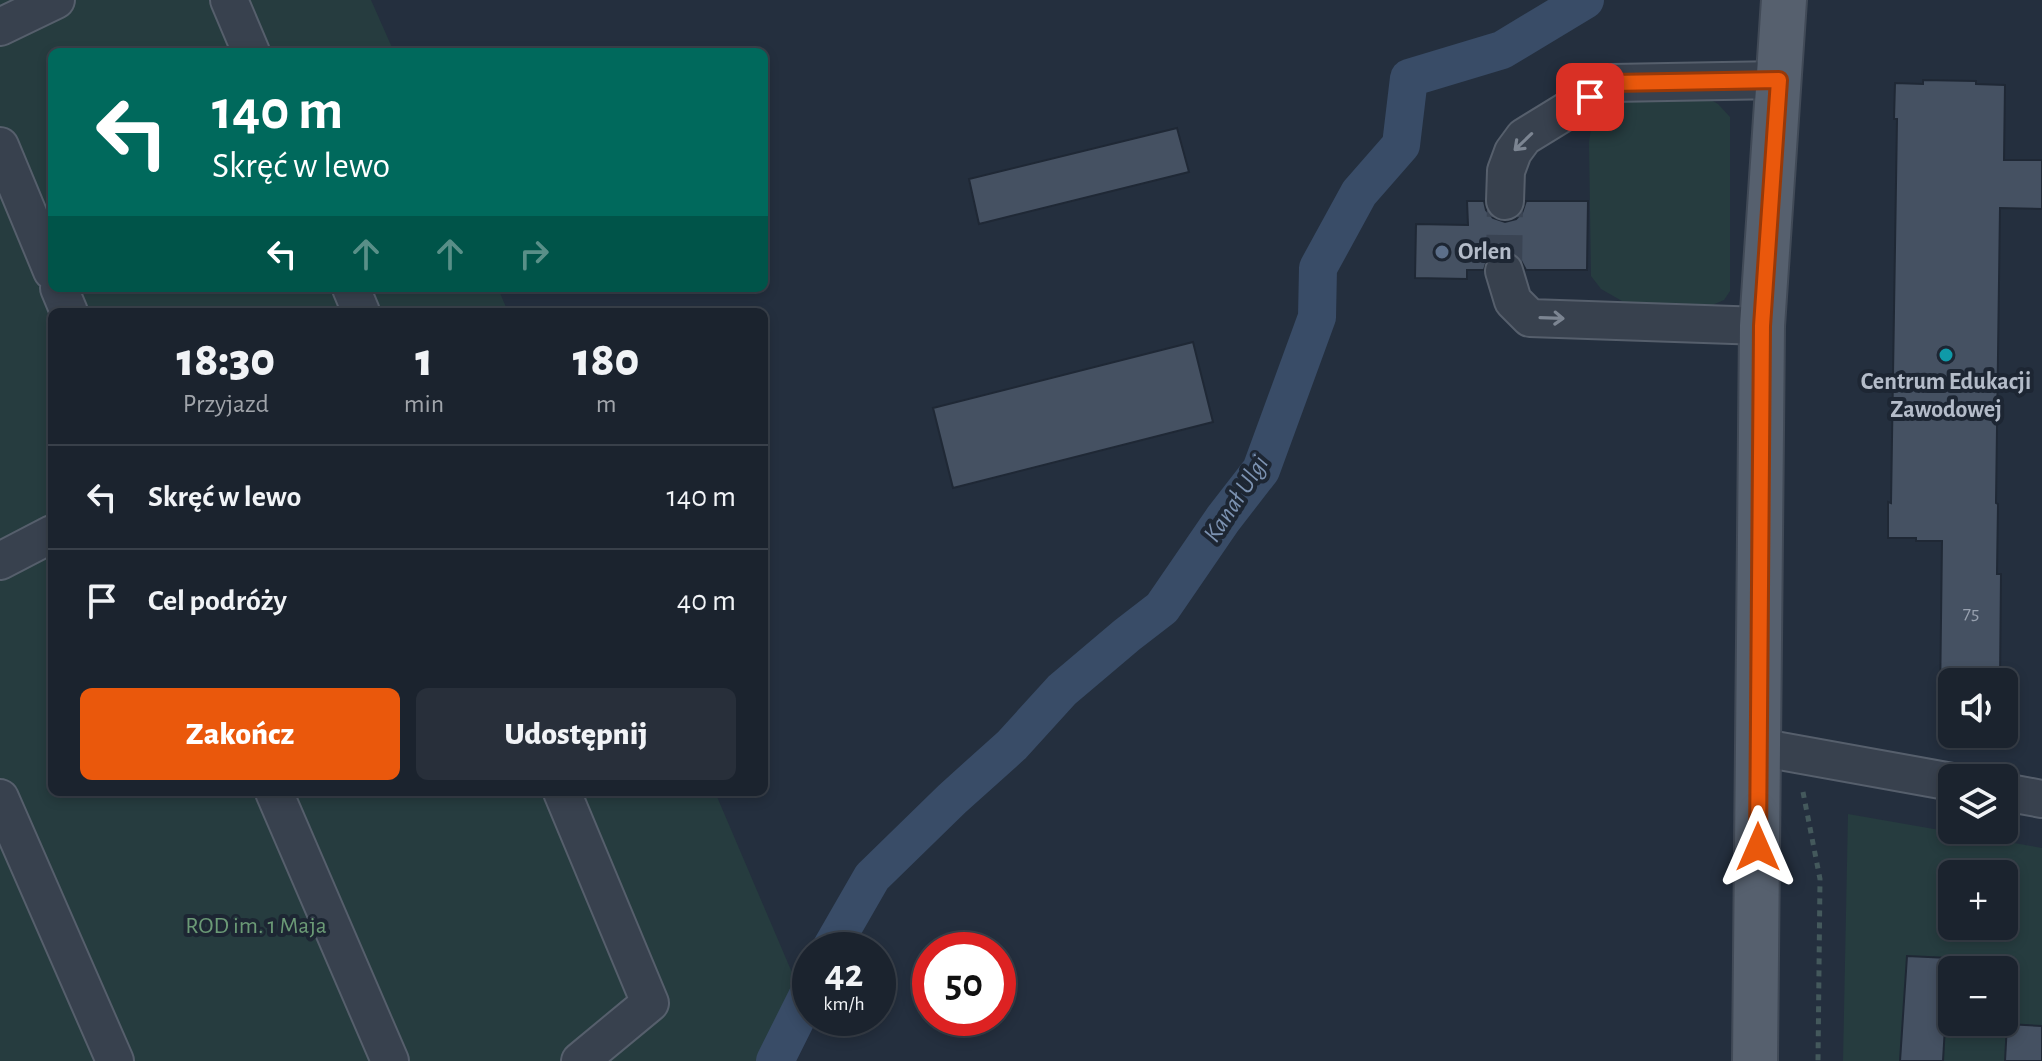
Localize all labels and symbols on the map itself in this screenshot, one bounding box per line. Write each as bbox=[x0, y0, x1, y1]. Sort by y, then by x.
pin bbox=[1556, 63, 1624, 131]
one-way arrow bbox=[1513, 132, 1533, 151]
place label: Orlen bbox=[1458, 240, 1512, 264]
marker: Orlen bbox=[1433, 243, 1451, 261]
one-way arrow bbox=[1538, 311, 1565, 326]
marker: Centrum Edukacji Zawodowej bbox=[1937, 346, 1955, 364]
place label: Centrum Edukacji Zawodowej bbox=[1861, 370, 2031, 422]
water label: Kanał Ulgi bbox=[1199, 451, 1274, 547]
house number: 75 bbox=[1963, 603, 1979, 623]
position arrow bbox=[1716, 805, 1800, 889]
park label: ROD im. 1 Maja bbox=[185, 914, 327, 938]
speed limit sign: 50 bbox=[912, 932, 1016, 1036]

